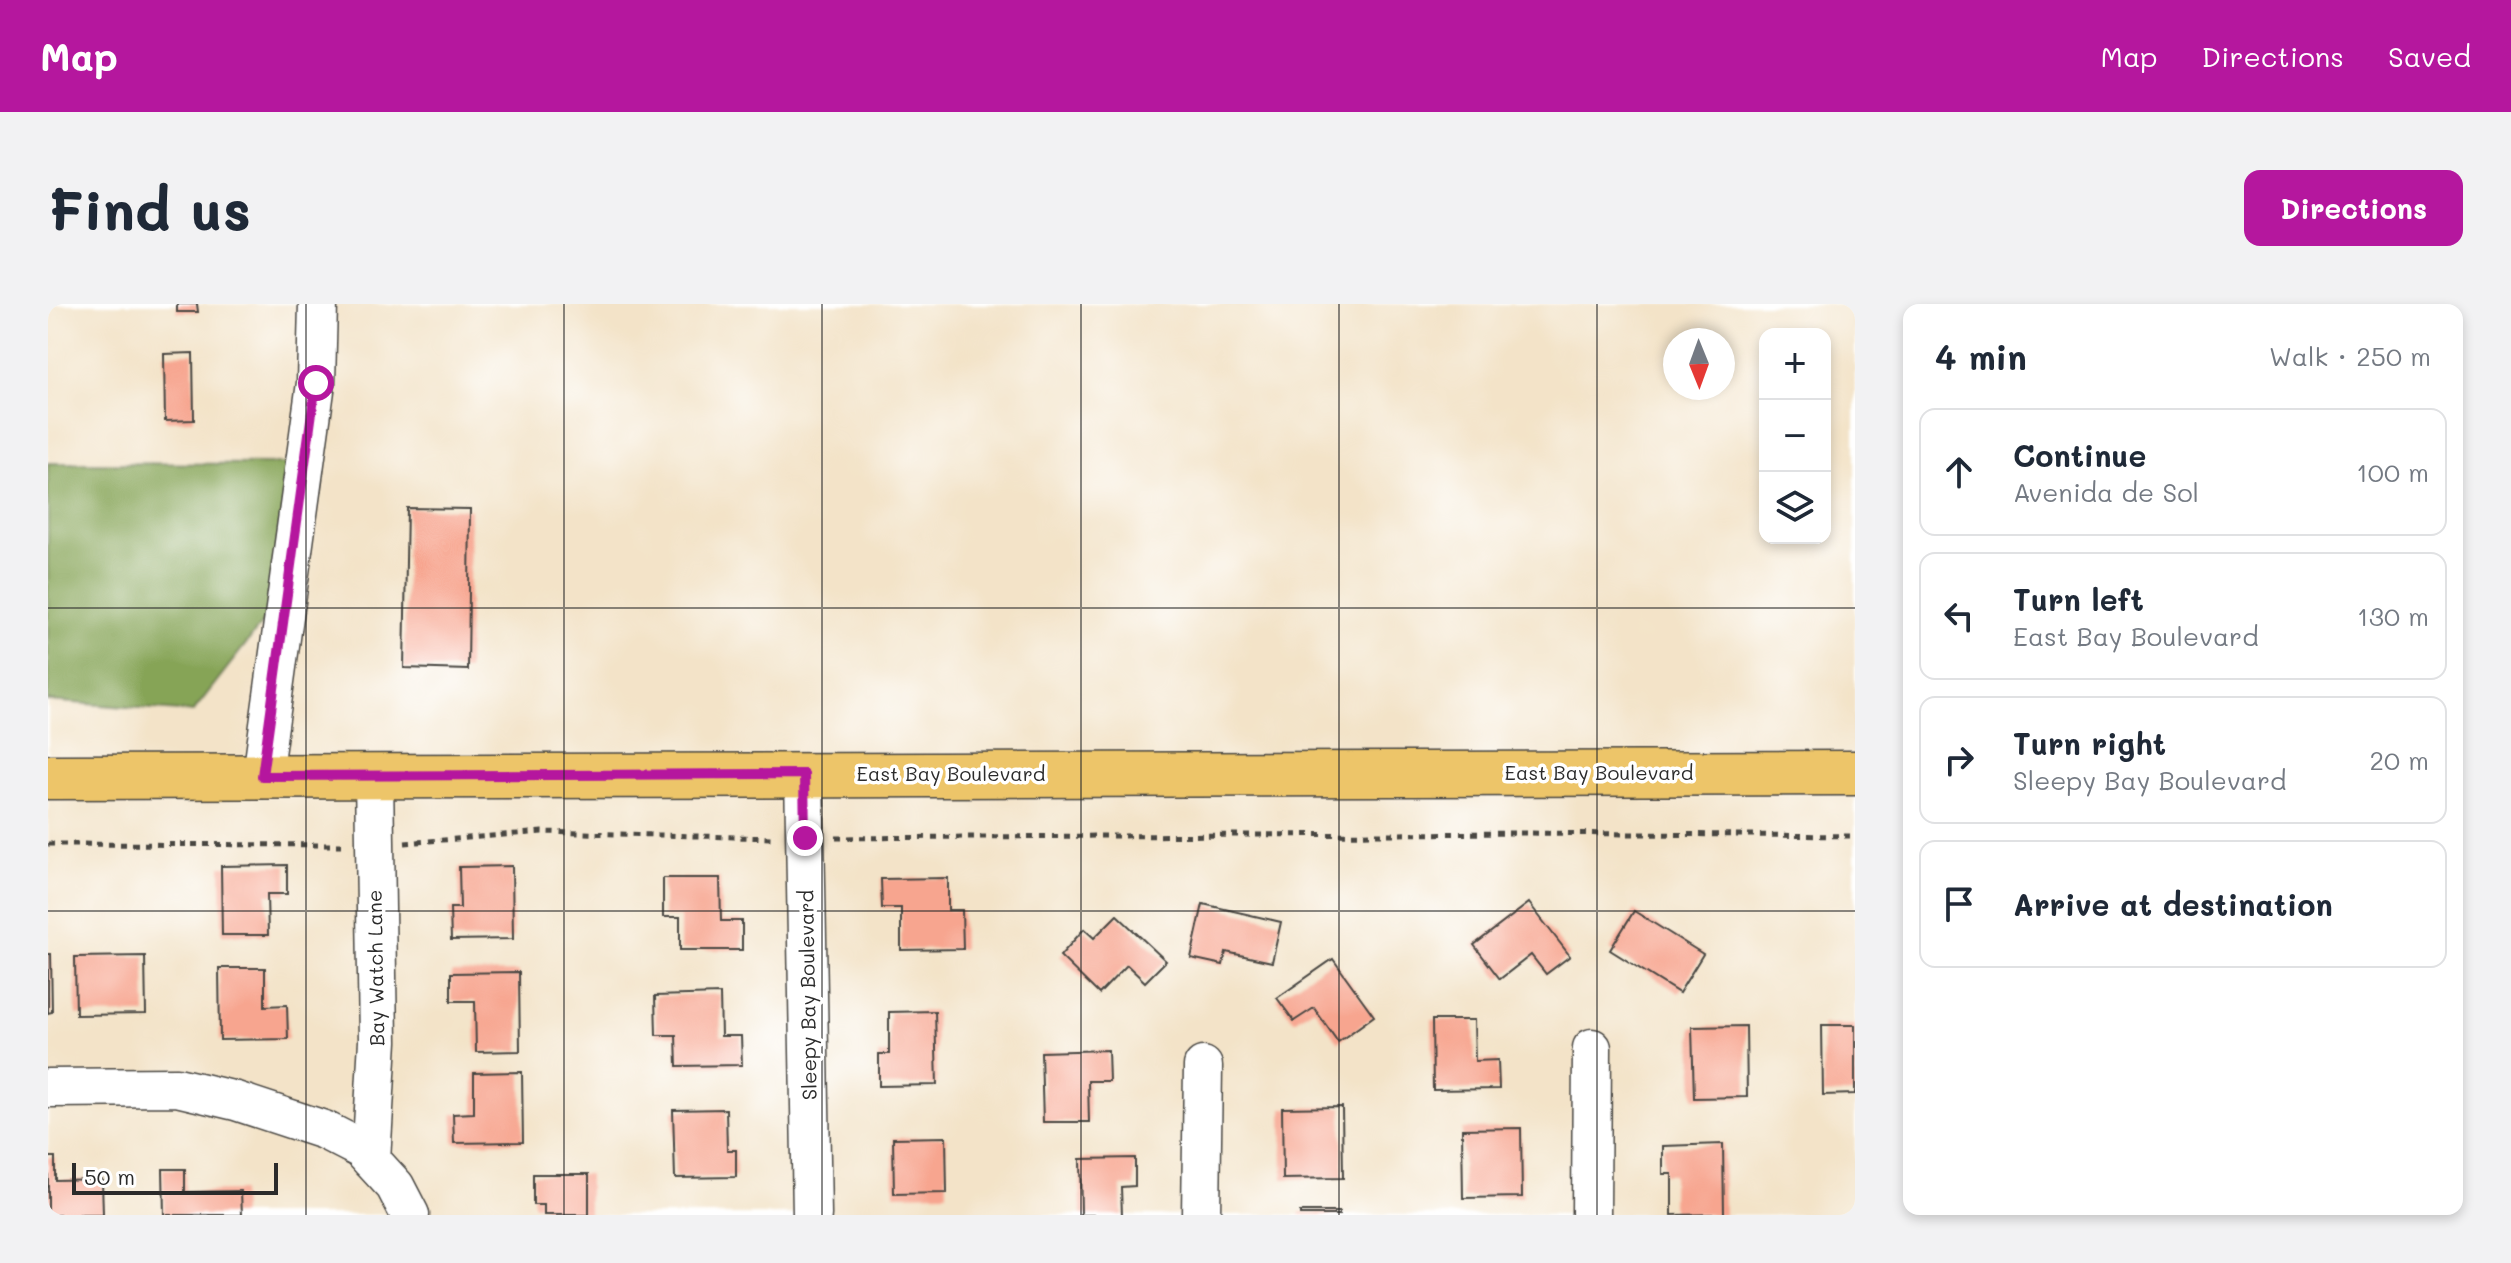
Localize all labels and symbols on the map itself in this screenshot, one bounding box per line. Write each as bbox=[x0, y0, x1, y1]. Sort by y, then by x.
north arrow bbox=[1663, 328, 1735, 400]
route start bbox=[298, 365, 334, 401]
street label: East Bay Boulevard bbox=[1505, 759, 1693, 785]
street label: East Bay Boulevard bbox=[857, 760, 1045, 786]
route end bbox=[787, 820, 823, 856]
street label: Bay Watch Lane bbox=[361, 890, 389, 1046]
street label: Sleepy Bay Boulevard bbox=[792, 890, 822, 1100]
scale bar bbox=[72, 1159, 278, 1195]

